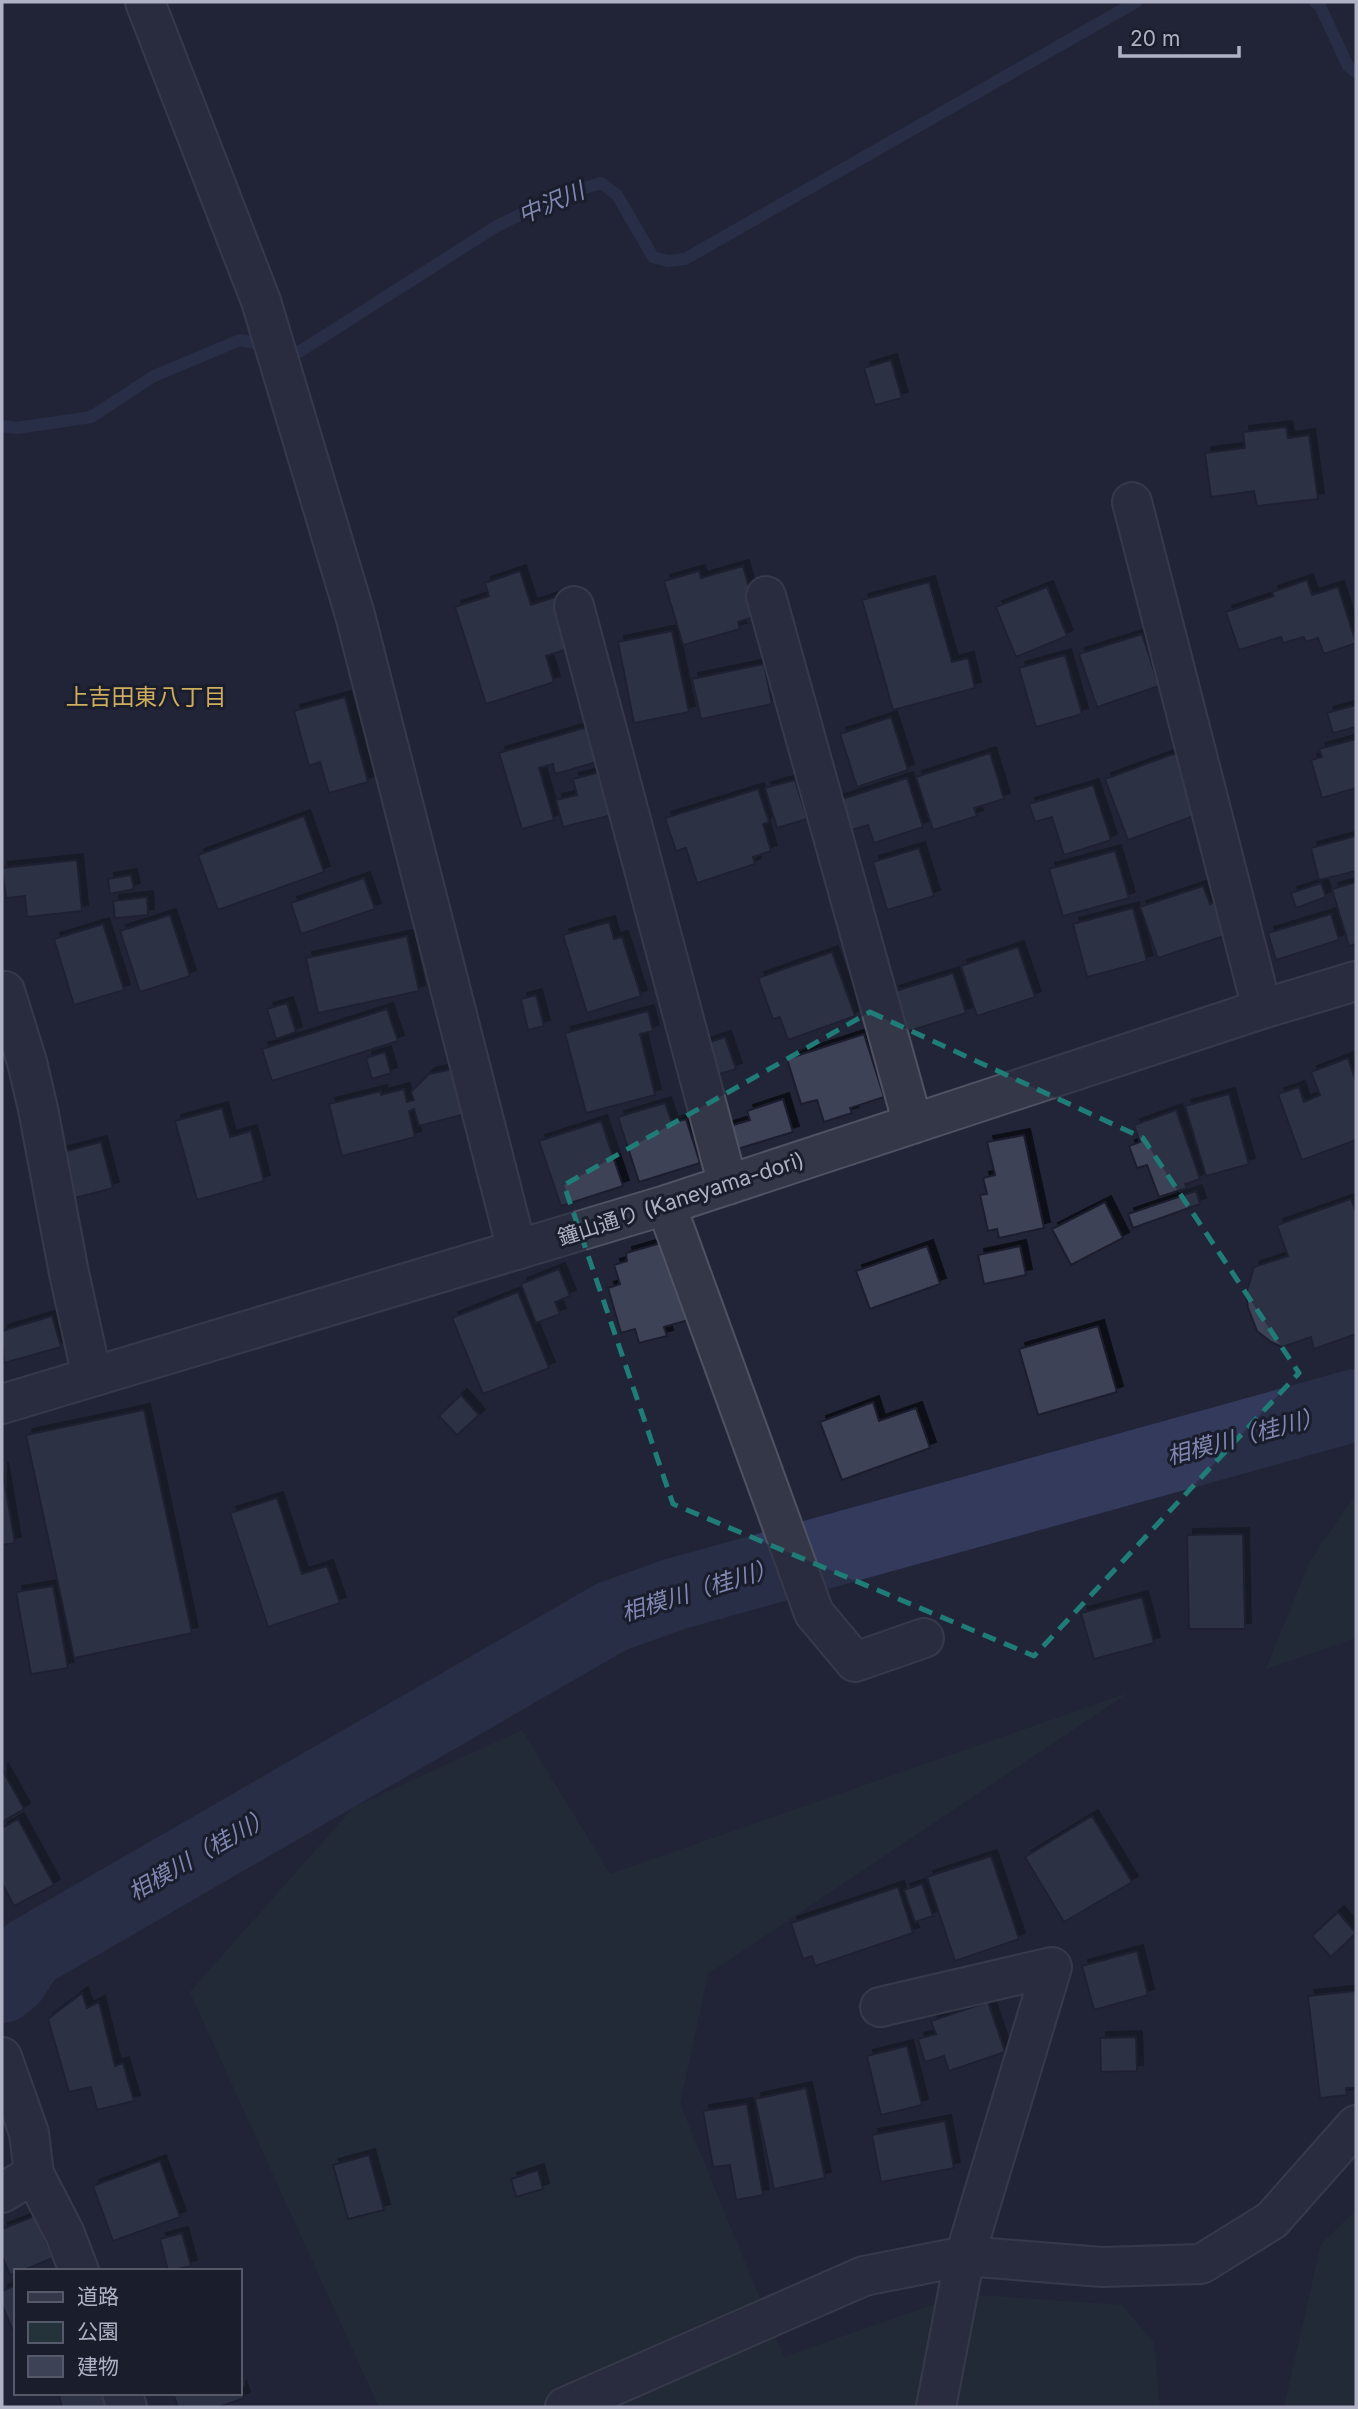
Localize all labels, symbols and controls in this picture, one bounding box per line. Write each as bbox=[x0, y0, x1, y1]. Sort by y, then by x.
scale bar bbox=[1120, 14, 1239, 58]
text: 20 m bbox=[1130, 26, 1180, 51]
water label: 中沢川 bbox=[514, 175, 591, 229]
district label: 上吉田東八丁目 bbox=[66, 683, 227, 711]
street label: 鐘山通り (Kaneyama-dori) bbox=[555, 1147, 807, 1250]
water label: 相模川（桂川） bbox=[1164, 1402, 1326, 1470]
water label: 相模川（桂川） bbox=[618, 1553, 780, 1627]
water label: 相模川（桂川） bbox=[123, 1802, 277, 1906]
legend bbox=[14, 2269, 242, 2395]
text: 道路 bbox=[77, 2284, 119, 2309]
text: 公園 bbox=[77, 2319, 119, 2344]
text: 建物 bbox=[77, 2354, 119, 2379]

